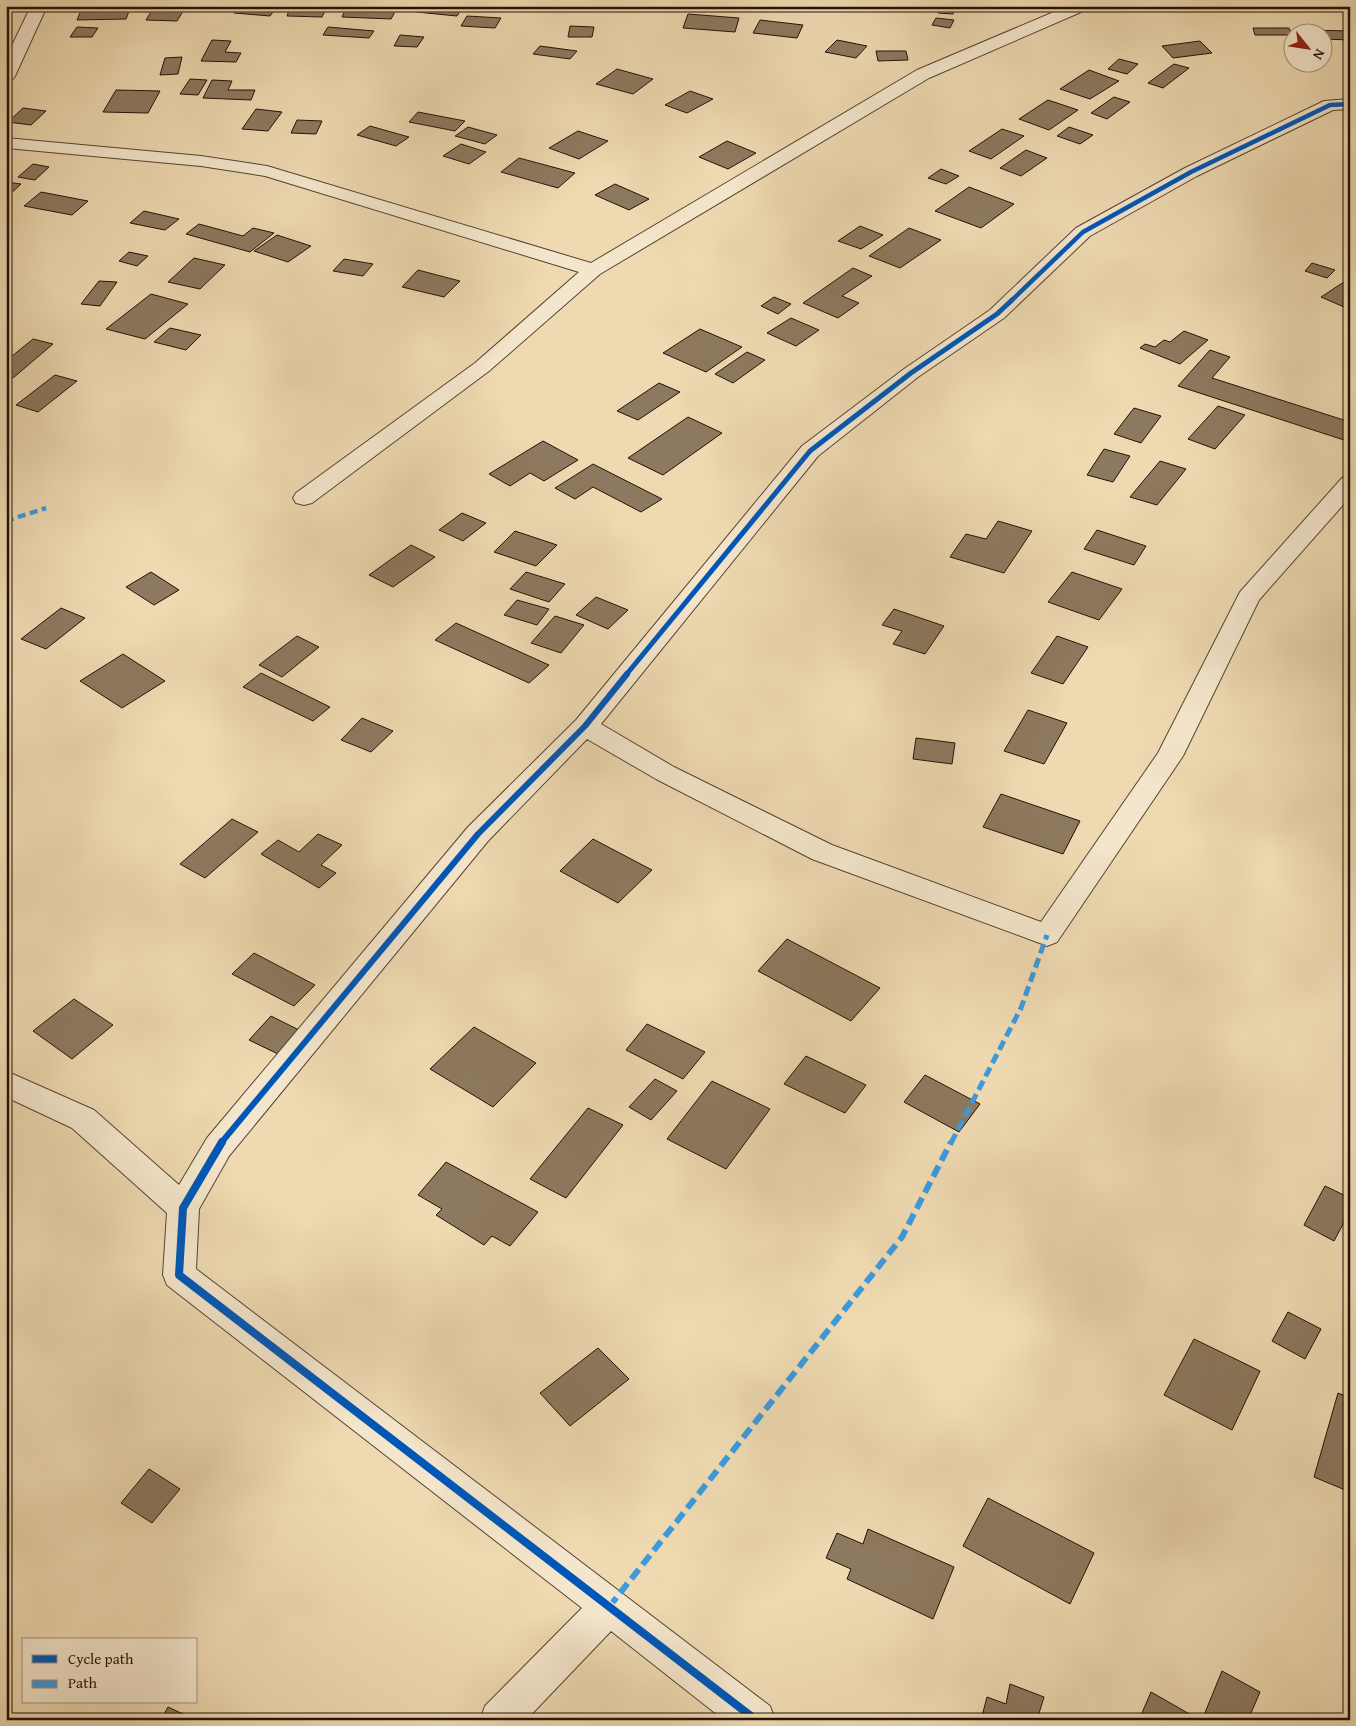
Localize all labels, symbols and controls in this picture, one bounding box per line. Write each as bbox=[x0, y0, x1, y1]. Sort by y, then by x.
north arrow bbox=[1284, 22, 1334, 72]
text: N bbox=[1308, 45, 1330, 64]
legend bbox=[22, 1638, 198, 1704]
text: Cycle path bbox=[68, 1648, 134, 1669]
text: Path bbox=[68, 1672, 97, 1693]

